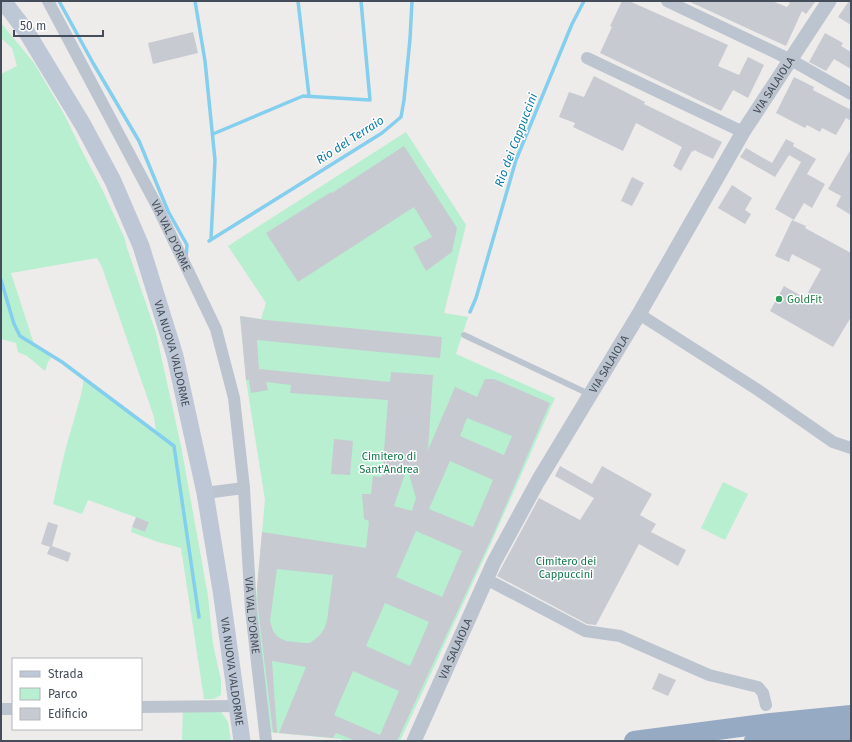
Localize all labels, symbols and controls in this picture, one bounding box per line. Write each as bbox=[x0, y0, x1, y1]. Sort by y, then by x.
scale bar bbox=[14, 12, 103, 38]
text: 50 m bbox=[20, 19, 46, 33]
street label: VIA SALAIOLA bbox=[751, 54, 798, 116]
water label: Rio dei Cappuccini bbox=[492, 91, 541, 189]
water label: Rio del Terraio bbox=[313, 113, 387, 167]
street label: VIA VAL D'ORME bbox=[148, 198, 193, 274]
place label: GoldFit bbox=[787, 293, 822, 306]
marker: GoldFit bbox=[774, 294, 784, 304]
street label: VIA NUOVA VALDORME bbox=[151, 299, 192, 408]
street label: VIA SALAIOLA bbox=[587, 332, 632, 396]
park label: Cimitero di Sant'Andrea bbox=[359, 450, 419, 476]
park label: Cimitero dei Cappuccini bbox=[536, 555, 596, 581]
street label: VIA VAL D'ORME bbox=[242, 576, 262, 655]
street label: VIA NUOVA VALDORME bbox=[218, 616, 246, 727]
street label: VIA SALAIOLA bbox=[436, 616, 475, 681]
legend bbox=[12, 658, 142, 730]
text: Strada bbox=[48, 667, 83, 681]
text: Parco bbox=[48, 687, 78, 701]
text: Edificio bbox=[48, 707, 88, 721]

